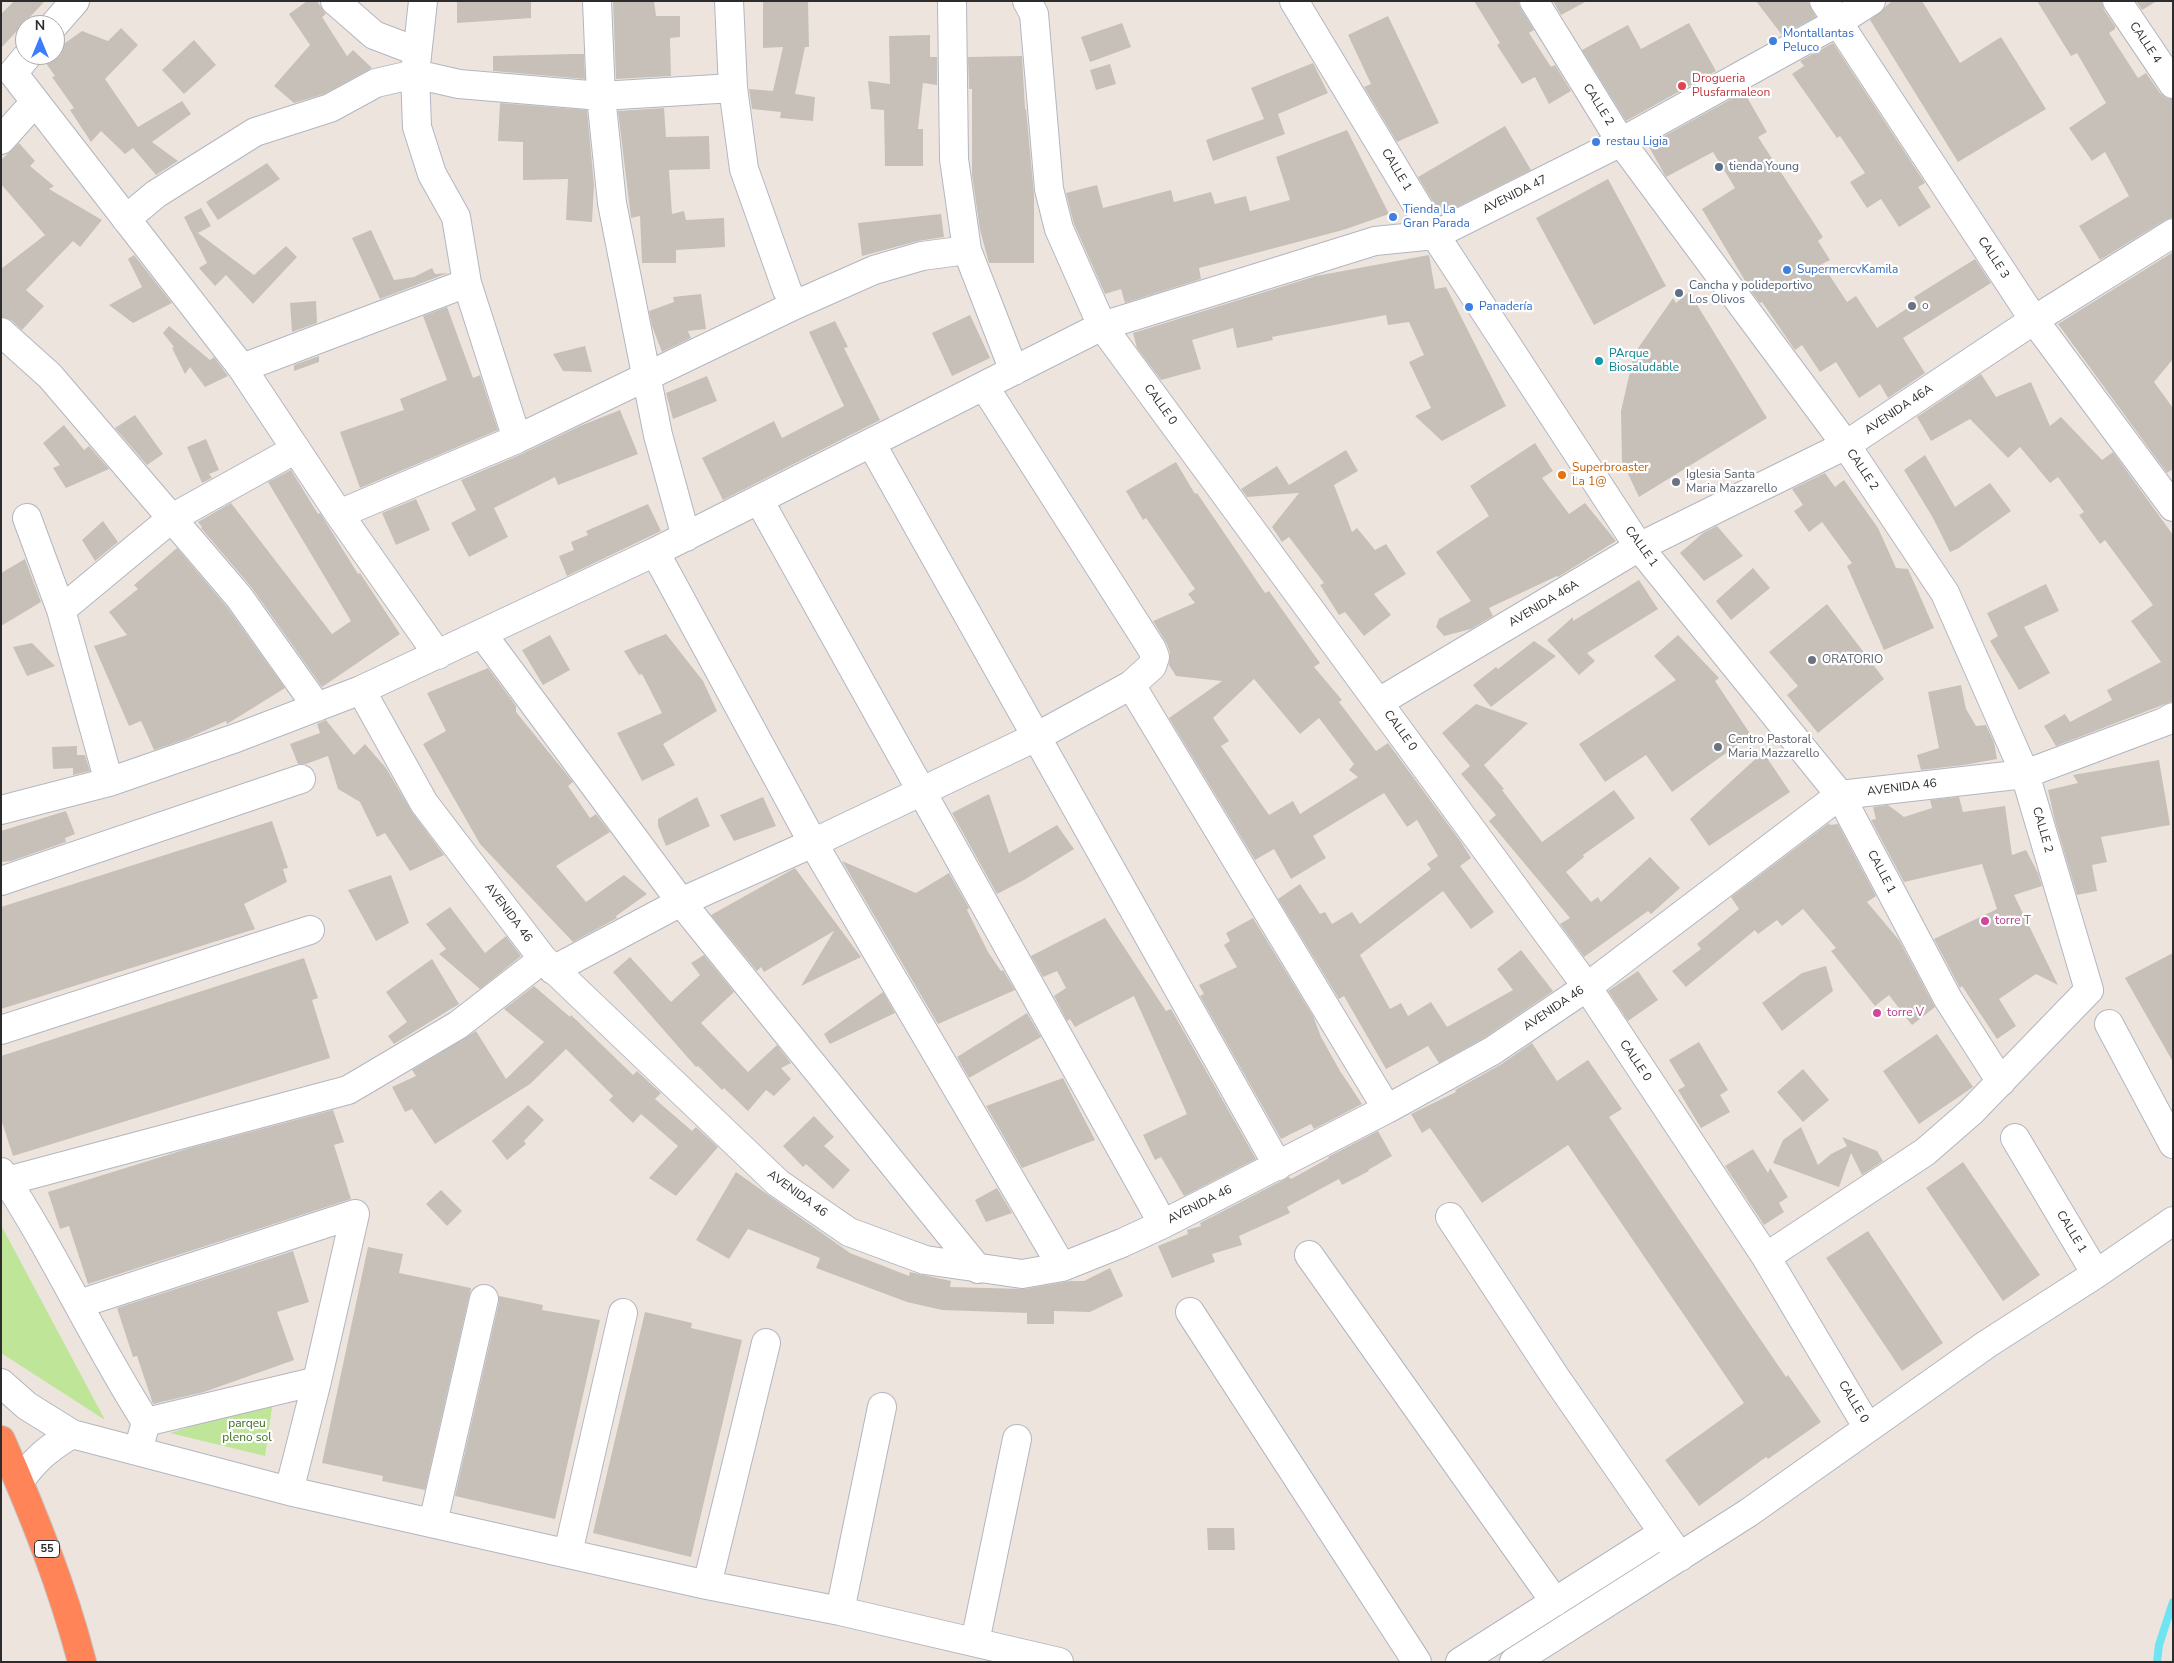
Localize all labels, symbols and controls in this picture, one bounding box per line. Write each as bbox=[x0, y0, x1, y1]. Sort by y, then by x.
north arrow bbox=[15, 15, 65, 65]
text: N bbox=[35, 16, 45, 35]
street label: CALLE 4 bbox=[2126, 20, 2164, 66]
place label: Montallantas Peluco bbox=[1783, 27, 1854, 55]
marker: Montallantas Peluco bbox=[1767, 35, 1779, 47]
place label: Drogueria Plusfarmaleon bbox=[1692, 72, 1770, 100]
marker: Drogueria Plusfarmaleon bbox=[1676, 80, 1688, 92]
street label: CALLE 2 bbox=[1579, 81, 1617, 129]
place label: restau Ligia bbox=[1606, 135, 1668, 149]
marker: restau Ligia bbox=[1590, 136, 1602, 148]
street label: CALLE 1 bbox=[1378, 146, 1414, 194]
place label: tienda Young bbox=[1729, 160, 1799, 174]
marker: tienda Young bbox=[1713, 161, 1725, 173]
street label: AVENIDA 47 bbox=[1480, 173, 1550, 217]
place label: Tienda La Gran Parada bbox=[1403, 203, 1470, 231]
marker: Tienda La Gran Parada bbox=[1387, 211, 1399, 223]
street label: CALLE 3 bbox=[1974, 234, 2012, 282]
place label: SupermercvKamila bbox=[1797, 263, 1898, 277]
marker: SupermercvKamila bbox=[1781, 264, 1793, 276]
place label: Cancha y polideportivo Los Olivos bbox=[1689, 279, 1813, 307]
marker: Cancha y polideportivo Los Olivos bbox=[1673, 287, 1685, 299]
place label: o bbox=[1922, 299, 1929, 313]
place label: Panadería bbox=[1479, 300, 1533, 314]
marker: o bbox=[1906, 300, 1918, 312]
marker: Panadería bbox=[1463, 301, 1475, 313]
place label: PArque Biosaludable bbox=[1609, 347, 1679, 375]
marker: PArque Biosaludable bbox=[1593, 355, 1605, 367]
street label: CALLE 0 bbox=[1140, 382, 1180, 428]
street label: AVENIDA 46A bbox=[1862, 382, 1936, 438]
street label: CALLE 2 bbox=[1843, 447, 1881, 493]
place label: Superbroaster La 1@ bbox=[1572, 461, 1649, 489]
place label: Iglesia Santa Maria Mazzarello bbox=[1686, 468, 1777, 496]
marker: Superbroaster La 1@ bbox=[1556, 469, 1568, 481]
marker: Iglesia Santa Maria Mazzarello bbox=[1670, 476, 1682, 488]
street label: CALLE 1 bbox=[1621, 524, 1661, 570]
street label: AVENIDA 46A bbox=[1506, 577, 1582, 631]
place label: ORATORIO bbox=[1822, 653, 1883, 667]
marker: ORATORIO bbox=[1806, 654, 1818, 666]
street label: CALLE 0 bbox=[1380, 708, 1420, 754]
place label: Centro Pastoral Maria Mazzarello bbox=[1728, 733, 1819, 761]
marker: Centro Pastoral Maria Mazzarello bbox=[1712, 741, 1724, 753]
street label: AVENIDA 46 bbox=[1866, 777, 1938, 799]
street label: CALLE 2 bbox=[2029, 805, 2055, 855]
street label: CALLE 1 bbox=[1864, 848, 1898, 896]
street label: AVENIDA 46 bbox=[481, 881, 535, 945]
place label: torre T bbox=[1995, 914, 2031, 928]
marker: torre T bbox=[1979, 915, 1991, 927]
street label: AVENIDA 46 bbox=[1521, 983, 1587, 1035]
place label: torre V bbox=[1887, 1006, 1924, 1020]
marker: torre V bbox=[1871, 1007, 1883, 1019]
street label: CALLE 0 bbox=[1616, 1038, 1654, 1084]
street label: AVENIDA 46 bbox=[764, 1168, 830, 1220]
street label: AVENIDA 46 bbox=[1165, 1183, 1235, 1227]
street label: CALLE 1 bbox=[2053, 1208, 2089, 1256]
street label: CALLE 0 bbox=[1835, 1378, 1871, 1426]
park label: parqeu pleno sol bbox=[222, 1417, 272, 1445]
road number: 55 bbox=[34, 1540, 60, 1558]

